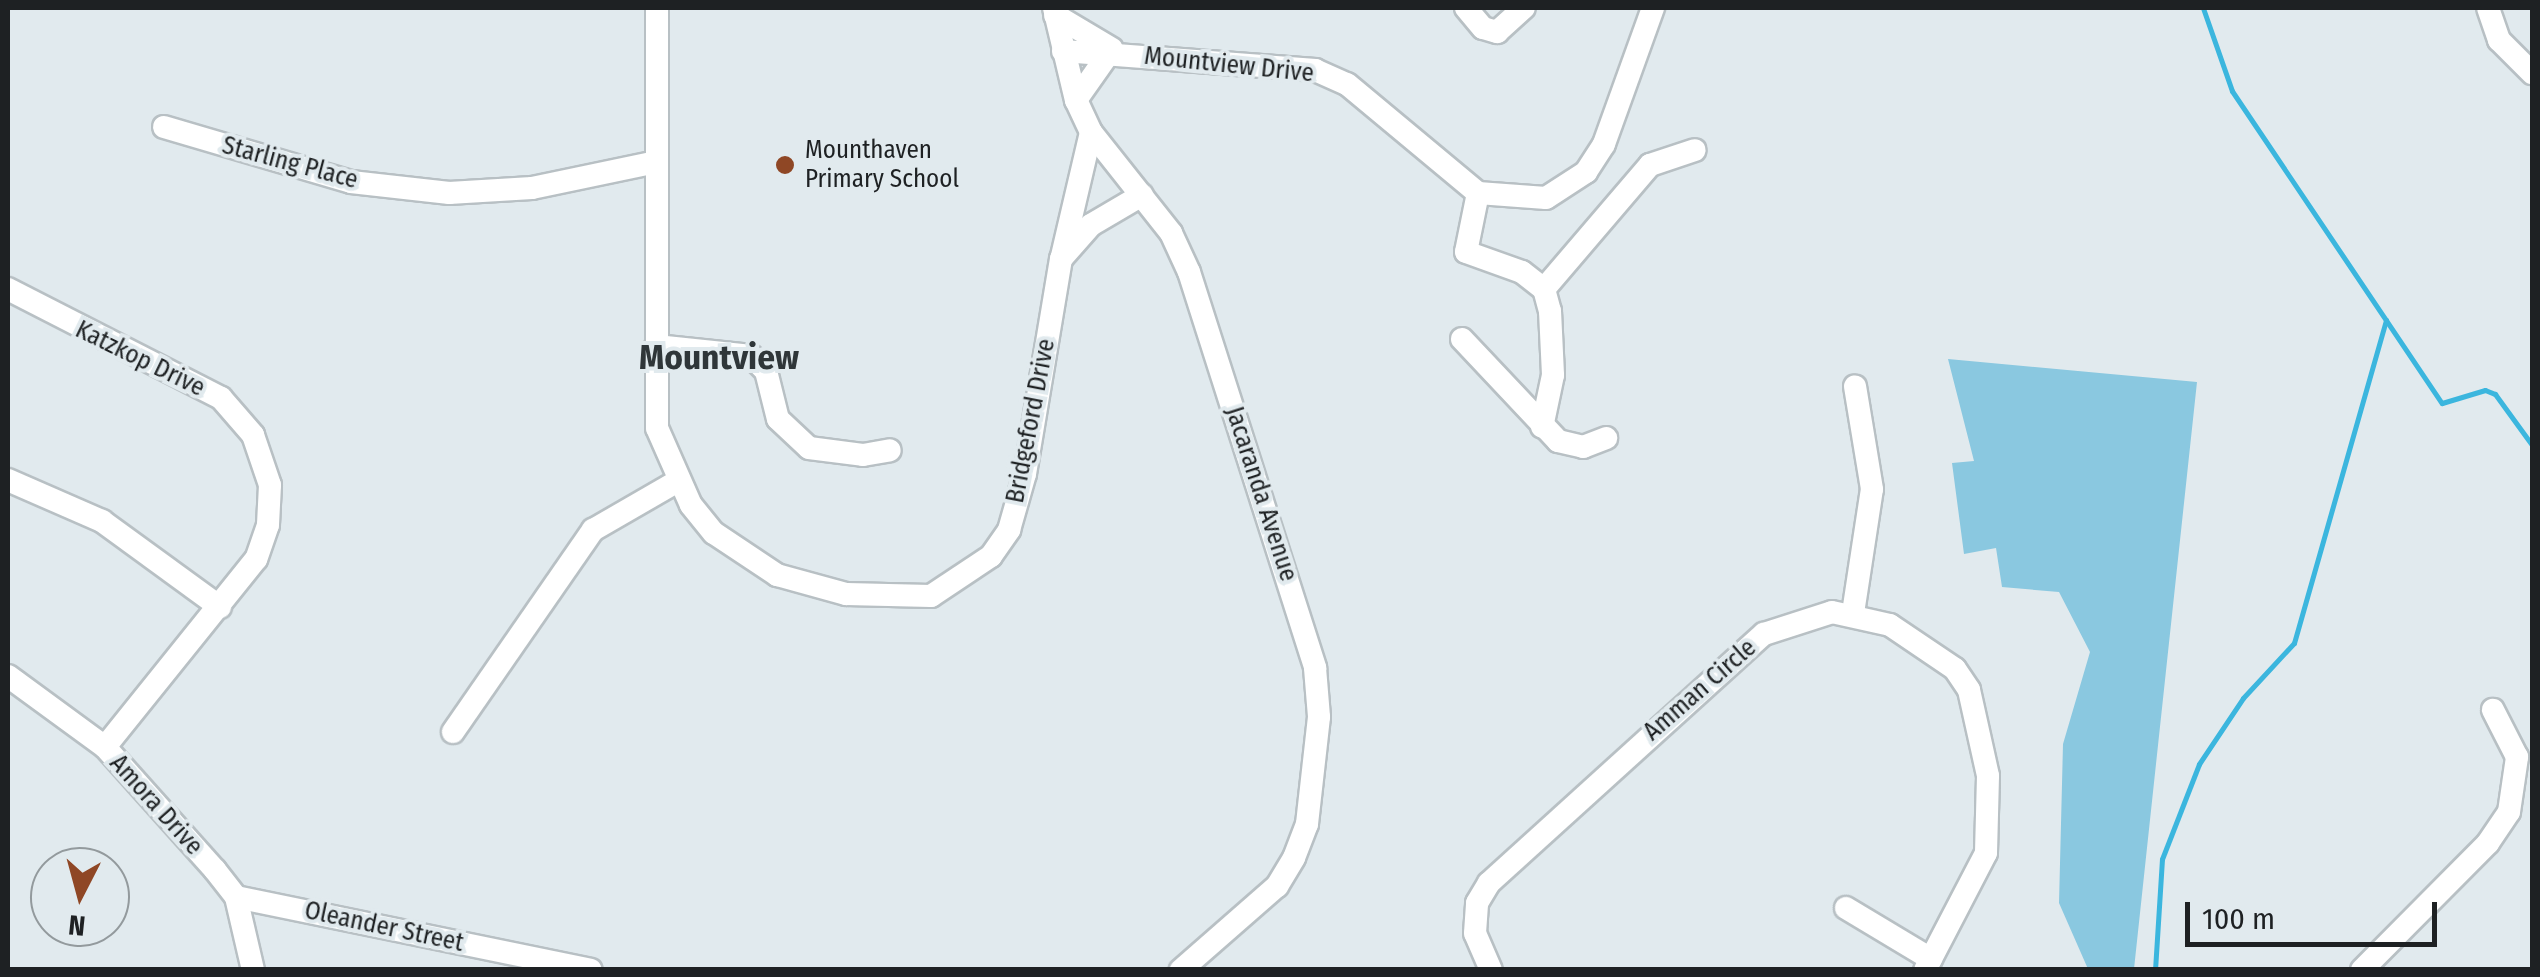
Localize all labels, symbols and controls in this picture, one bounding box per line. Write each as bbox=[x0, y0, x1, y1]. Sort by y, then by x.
street label: Mountview Drive bbox=[1143, 41, 1315, 89]
street label: Starling Place bbox=[219, 130, 361, 196]
place label: Mounthaven Primary School bbox=[805, 136, 959, 195]
marker: Mounthaven Primary School bbox=[774, 154, 796, 176]
street label: Katzkop Drive bbox=[70, 315, 210, 403]
district label: Mountview bbox=[639, 336, 799, 378]
street label: Bridgeford Drive bbox=[1000, 336, 1062, 506]
street label: Jacaranda Avenue bbox=[1219, 403, 1303, 585]
street label: Amman Circle bbox=[1638, 633, 1762, 747]
street label: Amora Drive bbox=[103, 749, 209, 861]
north arrow bbox=[30, 847, 130, 947]
scale bar bbox=[2190, 882, 2442, 944]
street label: Oleander Street bbox=[302, 896, 466, 958]
text: 100 m bbox=[2202, 901, 2275, 937]
text: N bbox=[67, 908, 87, 943]

